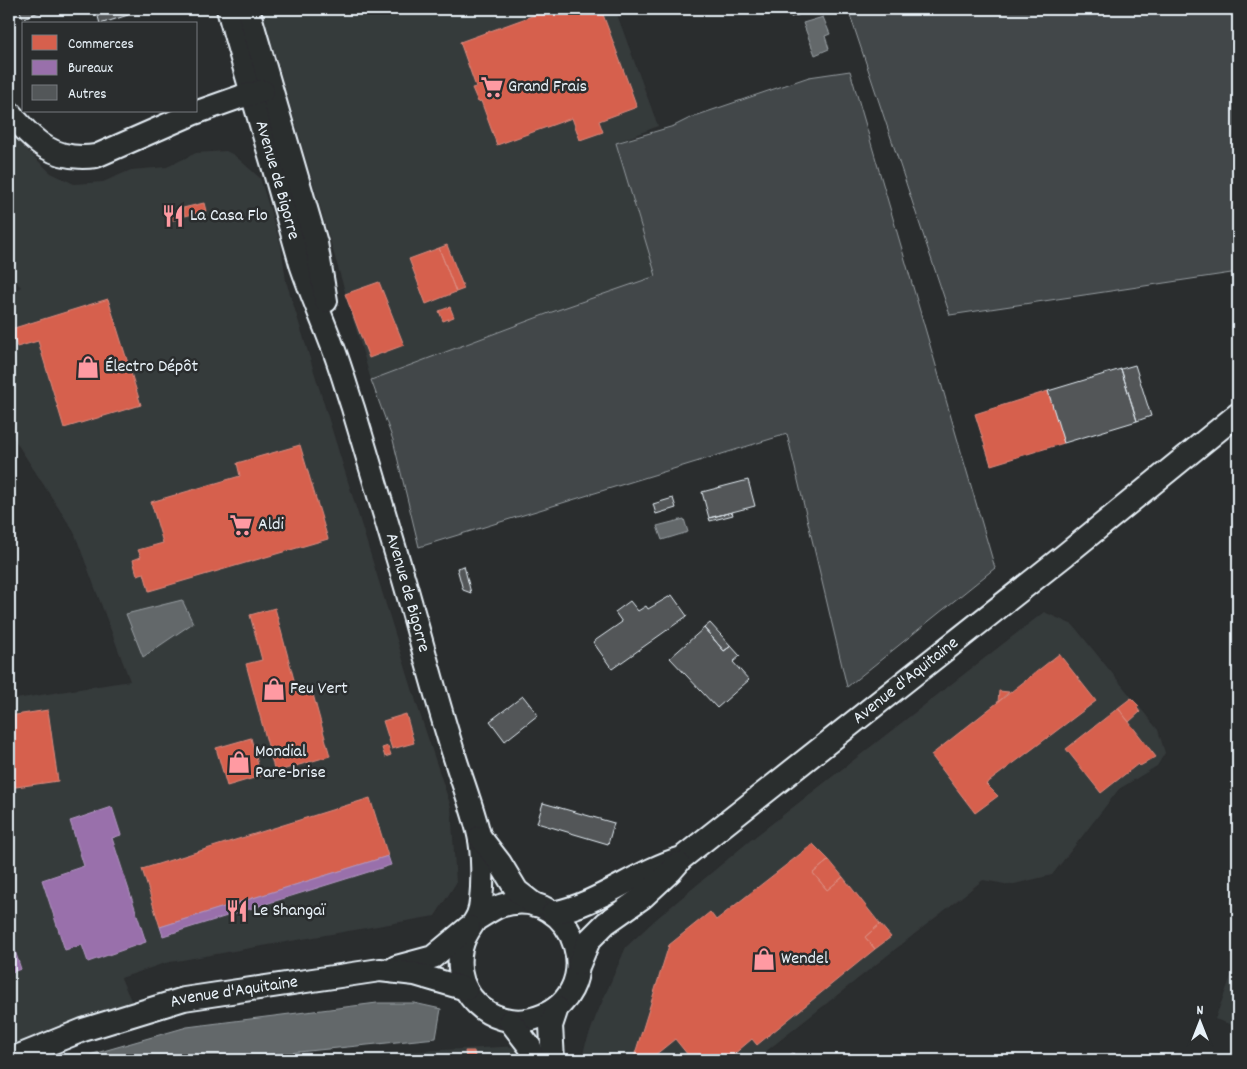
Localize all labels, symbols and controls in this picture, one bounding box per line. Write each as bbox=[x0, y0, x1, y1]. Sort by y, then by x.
legend bbox=[22, 22, 198, 112]
text: Commerces bbox=[68, 34, 134, 56]
text: Bureaux bbox=[68, 58, 113, 80]
supermarket icon: Grand Frais bbox=[479, 74, 505, 100]
place label: Grand Frais bbox=[508, 75, 587, 100]
text: Autres bbox=[68, 84, 107, 106]
street label: Avenue de Bigorre bbox=[248, 118, 306, 243]
restaurant icon: La Casa Flo bbox=[160, 203, 186, 229]
place label: La Casa Flo bbox=[190, 204, 268, 229]
shop icon: Électro Dépôt bbox=[75, 354, 101, 380]
place label: Électro Dépôt bbox=[105, 355, 198, 380]
supermarket icon: Aldi bbox=[228, 512, 254, 538]
place label: Aldi bbox=[258, 513, 284, 538]
street label: Avenue de Bigorre bbox=[378, 530, 436, 655]
street label: Avenue d'Aquitaine bbox=[847, 631, 964, 731]
shop icon: Feu Vert bbox=[261, 676, 287, 702]
place label: Feu Vert bbox=[290, 677, 348, 702]
place label: Mondial Pare-brise bbox=[255, 740, 326, 786]
shop icon: Mondial Pare-brise bbox=[226, 749, 252, 775]
restaurant icon: Le Shangaï bbox=[224, 898, 250, 924]
place label: Le Shangaï bbox=[253, 899, 327, 924]
shop icon: Wendel bbox=[751, 946, 777, 972]
place label: Wendel bbox=[781, 947, 829, 972]
street label: Avenue d'Aquitaine bbox=[167, 970, 300, 1015]
north arrow bbox=[1174, 996, 1224, 1046]
text: N bbox=[1197, 1001, 1204, 1021]

